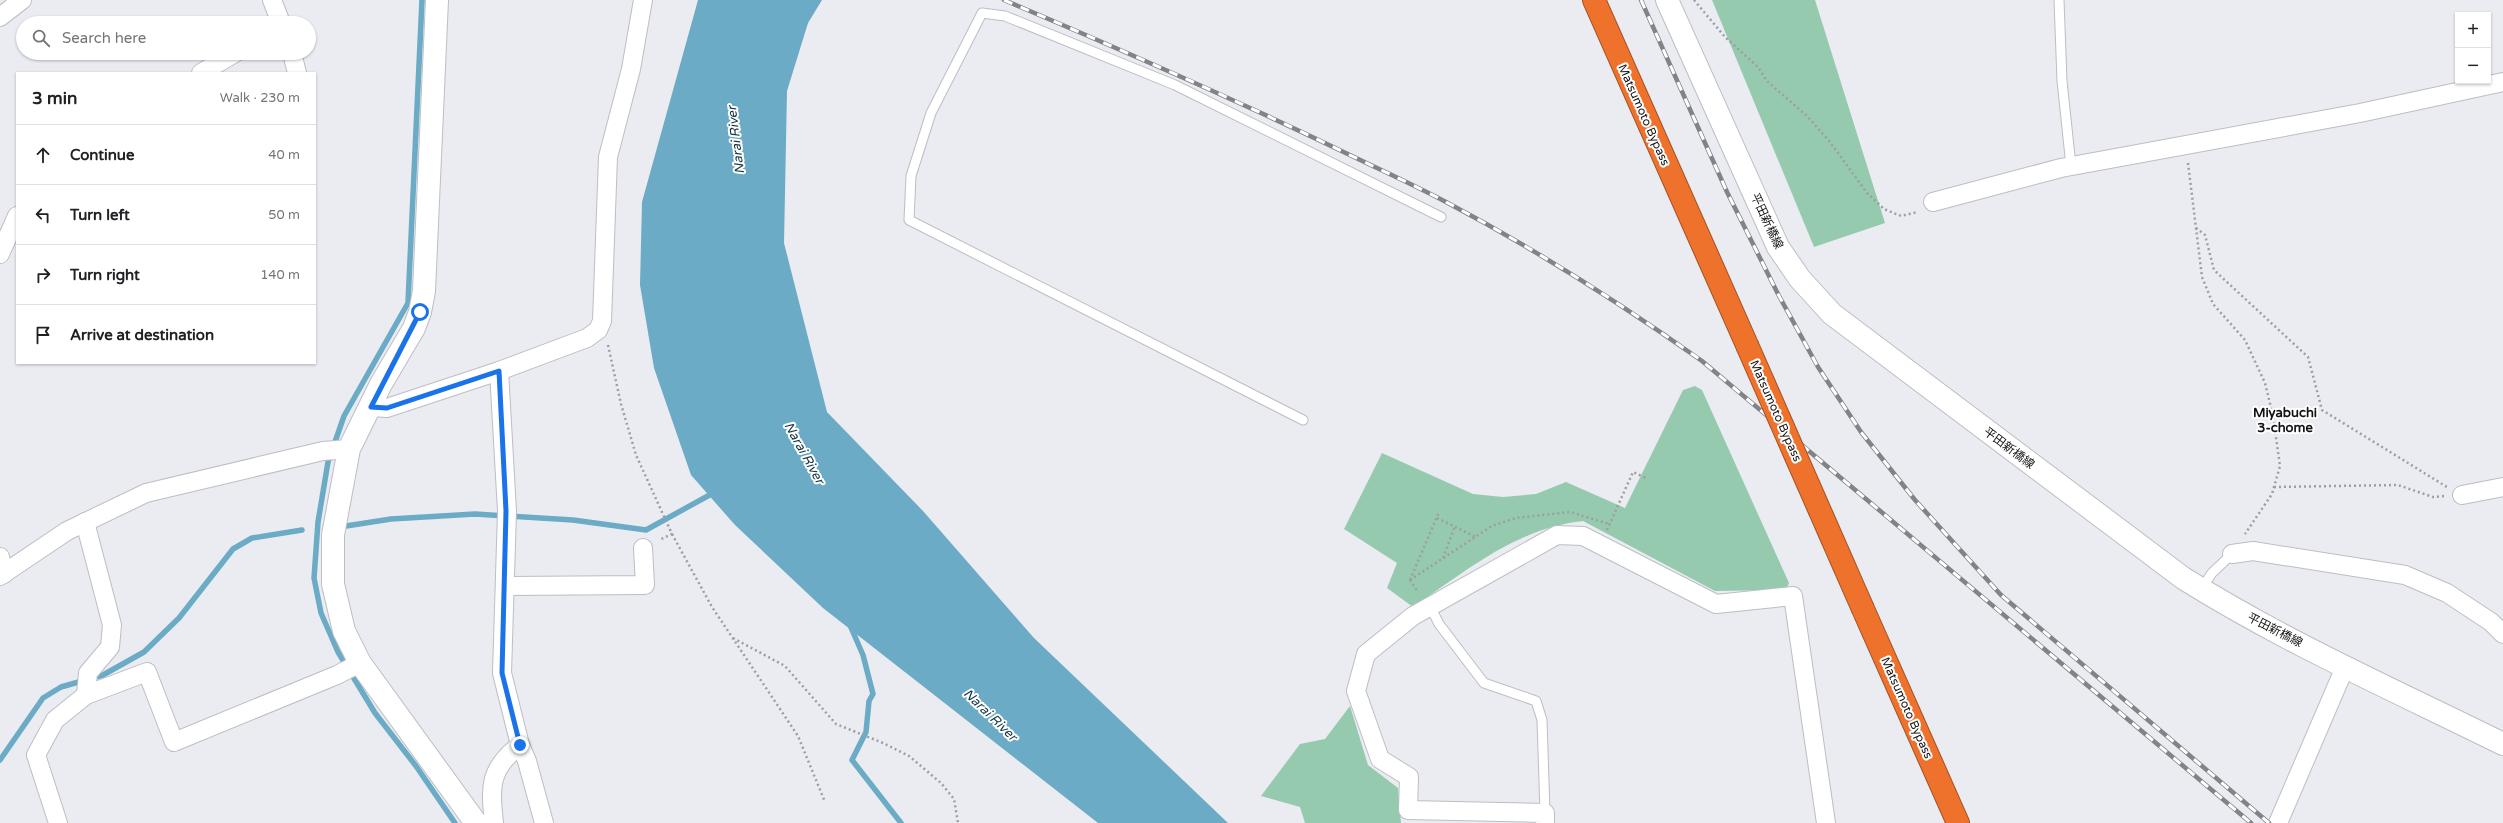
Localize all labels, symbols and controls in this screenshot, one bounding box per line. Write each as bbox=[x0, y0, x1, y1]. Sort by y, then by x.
map controls bbox=[2455, 12, 2491, 84]
button: + bbox=[2455, 12, 2491, 48]
search box bbox=[16, 16, 316, 60]
icon: search bbox=[30, 27, 52, 49]
text: Search here bbox=[62, 29, 146, 47]
button: − bbox=[2455, 48, 2491, 84]
street label: Matsumoto Bypass bbox=[1615, 62, 1673, 168]
text: 3 min bbox=[32, 88, 77, 109]
text: Walk · 230 m bbox=[220, 90, 300, 106]
water label: Narai River bbox=[724, 103, 748, 175]
icon: ahead bbox=[32, 144, 54, 166]
text: Continue bbox=[70, 146, 134, 164]
text: 40 m bbox=[268, 147, 300, 163]
street label: 平田新橋線 bbox=[1748, 191, 1786, 251]
icon: left bbox=[32, 204, 54, 226]
text: Turn left bbox=[70, 206, 130, 224]
text: 50 m bbox=[268, 207, 300, 223]
icon: right bbox=[32, 264, 54, 286]
text: Turn right bbox=[70, 266, 140, 284]
text: 140 m bbox=[260, 267, 300, 283]
route start bbox=[411, 303, 429, 321]
icon: arrive bbox=[32, 324, 54, 346]
text: Arrive at destination bbox=[70, 326, 214, 344]
street label: Matsumoto Bypass bbox=[1747, 358, 1805, 464]
district label: Miyabuchi 3-chome bbox=[2253, 405, 2317, 436]
water label: Narai River bbox=[780, 419, 829, 489]
street label: 平田新橋線 bbox=[1981, 424, 2037, 472]
street label: 平田新橋線 bbox=[2245, 610, 2305, 650]
street label: Matsumoto Bypass bbox=[1878, 655, 1936, 761]
water label: Narai River bbox=[960, 686, 1022, 746]
route end bbox=[511, 736, 529, 754]

